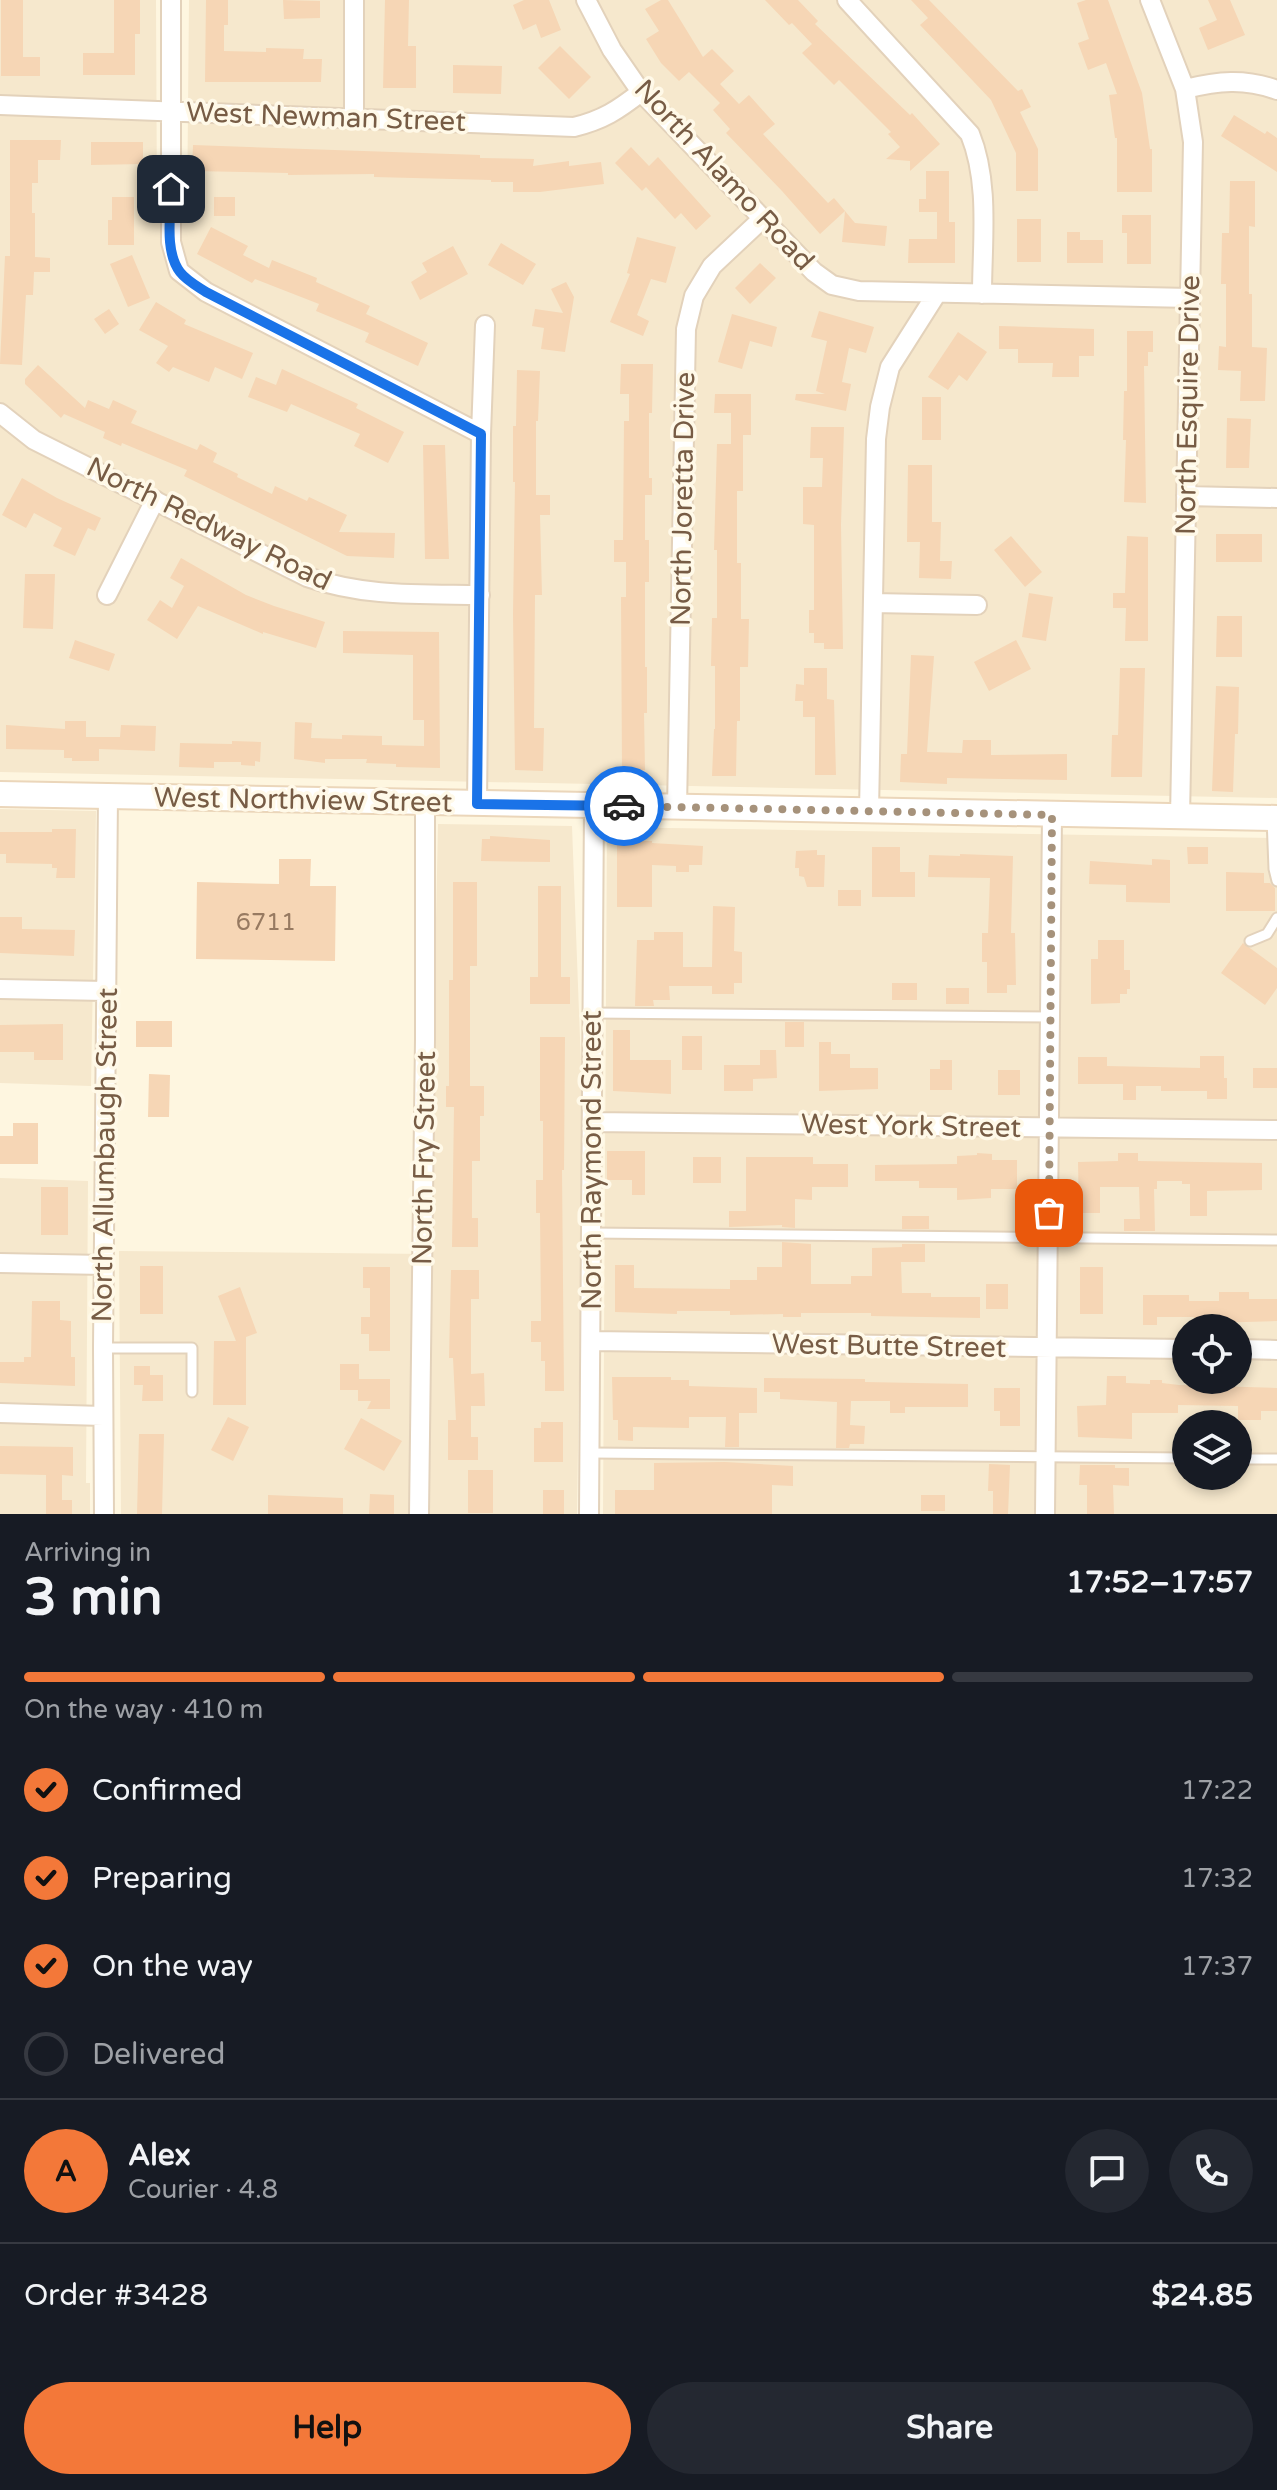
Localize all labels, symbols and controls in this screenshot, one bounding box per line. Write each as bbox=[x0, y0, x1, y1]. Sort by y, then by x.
street label: North Alamo Road bbox=[627, 72, 821, 278]
street label: West Newman Street bbox=[185, 95, 467, 139]
pin bbox=[137, 155, 205, 223]
icon: home bbox=[149, 167, 193, 211]
street label: North Esquire Drive bbox=[1169, 275, 1207, 535]
street label: North Joretta Drive bbox=[664, 371, 702, 627]
street label: North Redway Road bbox=[81, 450, 337, 598]
courier bbox=[584, 766, 664, 846]
street label: West Northview Street bbox=[153, 780, 453, 820]
icon: car bbox=[602, 784, 646, 828]
house number: 6711 bbox=[236, 908, 296, 937]
street label: North Allumbaugh Street bbox=[85, 987, 125, 1323]
street label: North Raymond Street bbox=[575, 1010, 609, 1310]
street label: North Fry Street bbox=[405, 1050, 443, 1265]
street label: West York Street bbox=[801, 1107, 1022, 1145]
pin bbox=[1015, 1179, 1083, 1247]
icon: bag bbox=[1027, 1191, 1071, 1235]
map controls bbox=[1172, 1314, 1252, 1490]
button: locate bbox=[1172, 1314, 1252, 1394]
street label: West Butte Street bbox=[771, 1327, 1007, 1365]
button: layers bbox=[1172, 1410, 1252, 1490]
text: Arriving in bbox=[24, 1537, 151, 1568]
text: 17:52–17:57 bbox=[1066, 1564, 1253, 1601]
text: 3 min bbox=[24, 1566, 163, 1629]
text: On the way · 410 m bbox=[24, 1694, 263, 1725]
icon: check bbox=[24, 1768, 68, 1812]
text: Confirmed bbox=[92, 1772, 243, 1809]
text: 17:22 bbox=[1181, 1775, 1253, 1806]
icon: check bbox=[24, 1856, 68, 1900]
text: Preparing bbox=[92, 1860, 232, 1897]
text: 17:32 bbox=[1181, 1863, 1253, 1894]
icon: check bbox=[24, 1944, 68, 1988]
text: On the way bbox=[92, 1948, 253, 1985]
text: 17:37 bbox=[1181, 1951, 1253, 1982]
text: Delivered bbox=[92, 2036, 226, 2073]
button: chat bbox=[1065, 2129, 1149, 2213]
button: phone bbox=[1169, 2129, 1253, 2213]
text: Alex bbox=[128, 2137, 191, 2174]
text: A bbox=[55, 2153, 77, 2190]
text: Courier · 4.8 bbox=[128, 2174, 278, 2205]
text: Order #3428 bbox=[24, 2277, 208, 2314]
text: $24.85 bbox=[1152, 2277, 1253, 2314]
button: Help bbox=[24, 2382, 631, 2474]
button: Share bbox=[647, 2382, 1253, 2474]

